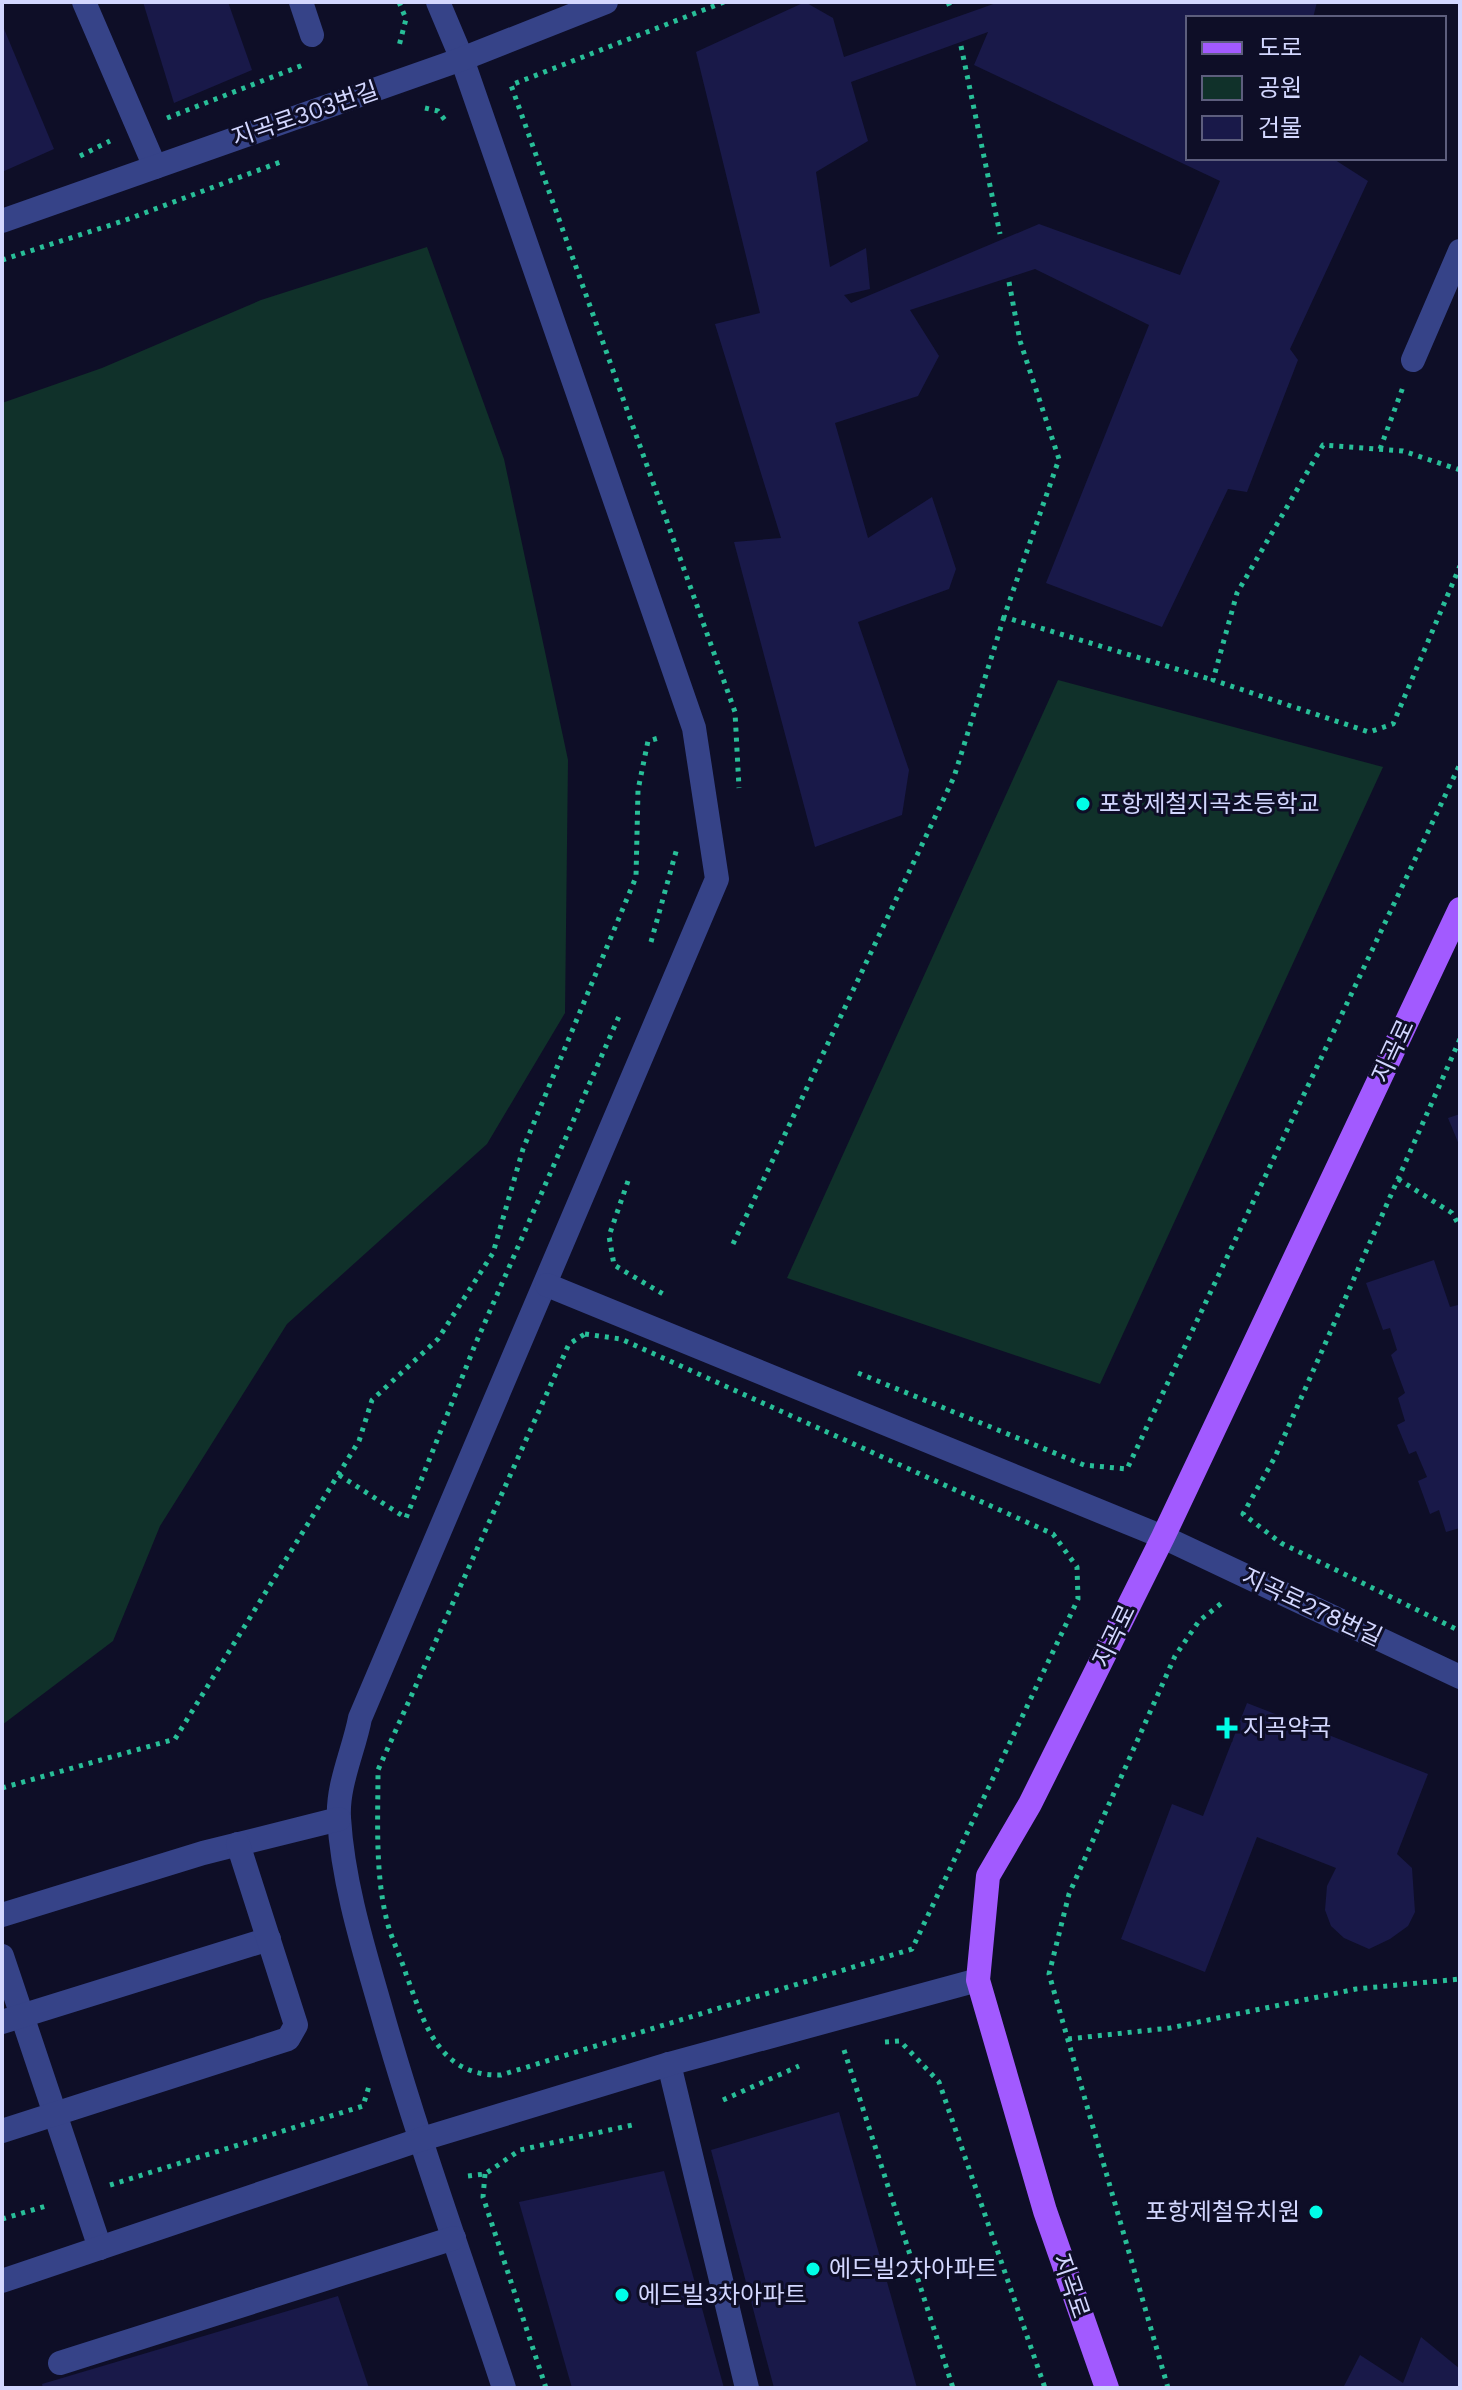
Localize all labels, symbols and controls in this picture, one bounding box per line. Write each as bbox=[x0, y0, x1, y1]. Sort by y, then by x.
legend bbox=[1186, 16, 1446, 160]
text: 도로 bbox=[1258, 34, 1302, 62]
text: 공원 bbox=[1258, 74, 1302, 102]
street label: 지곡로303번길 bbox=[228, 76, 382, 152]
text: 건물 bbox=[1258, 114, 1302, 142]
place label: 포항제철지곡초등학교 bbox=[1099, 790, 1320, 818]
marker: 포항제철지곡초등학교 bbox=[1074, 795, 1092, 813]
street label: 지곡로 bbox=[1366, 1015, 1420, 1087]
street label: 지곡로278번길 bbox=[1237, 1562, 1387, 1652]
street label: 지곡로 bbox=[1087, 1600, 1141, 1672]
place label: 지곡약국 bbox=[1243, 1714, 1331, 1742]
marker: 지곡약국 bbox=[1218, 1719, 1236, 1737]
place label: 포항제철유치원 bbox=[1145, 2198, 1300, 2226]
marker: 포항제철유치원 bbox=[1307, 2203, 1325, 2221]
street label: 지곡로 bbox=[1047, 2250, 1095, 2322]
place label: 에드빌2차아파트 bbox=[829, 2255, 998, 2283]
marker: 에드빌2차아파트 bbox=[804, 2260, 822, 2278]
place label: 에드빌3차아파트 bbox=[638, 2281, 807, 2309]
marker: 에드빌3차아파트 bbox=[613, 2286, 631, 2304]

